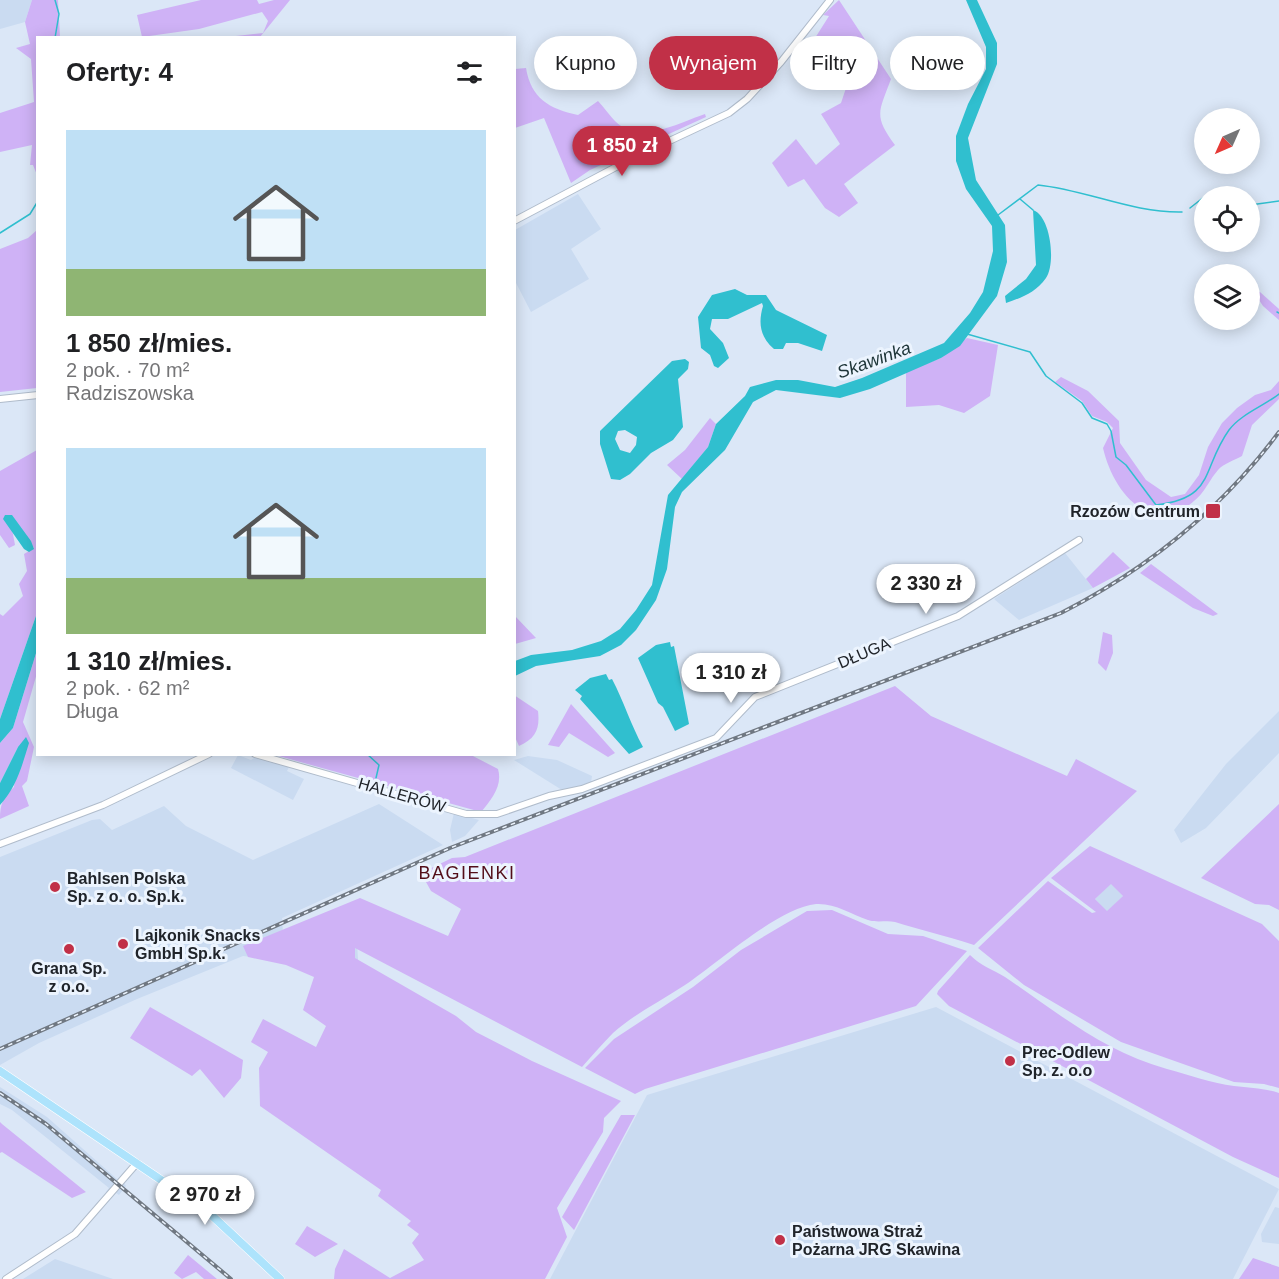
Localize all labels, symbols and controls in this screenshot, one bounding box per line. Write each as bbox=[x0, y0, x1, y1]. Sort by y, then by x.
chip: Kupno bbox=[534, 36, 637, 90]
chip: Wynajem bbox=[649, 36, 778, 90]
chip: Filtry bbox=[790, 36, 878, 90]
chip: Nowe bbox=[890, 36, 985, 90]
icon: filters bbox=[453, 56, 486, 89]
text: Oferty: 4 bbox=[66, 57, 173, 87]
north arrow bbox=[1194, 108, 1260, 174]
map controls bbox=[1194, 108, 1260, 330]
pin: 1 850 zł bbox=[560, 126, 684, 177]
text: 1 850 zł bbox=[586, 134, 658, 156]
icon: home bbox=[222, 169, 330, 277]
button: locate bbox=[1194, 186, 1260, 252]
button: layers bbox=[1194, 264, 1260, 330]
text: 1 850 zł/mies. bbox=[66, 328, 232, 358]
water label: Skawinka bbox=[834, 337, 914, 383]
text: 2 pok. · 70 m² bbox=[66, 359, 189, 381]
text: Radziszowska bbox=[66, 382, 194, 404]
icon: home bbox=[222, 487, 330, 595]
marker: Rzozów Centrum bbox=[1204, 502, 1222, 520]
place label: Rzozów Centrum bbox=[1070, 503, 1200, 520]
pin: 2 330 zł bbox=[864, 564, 988, 615]
text: 2 330 zł bbox=[890, 572, 962, 594]
street label: DŁUGA bbox=[835, 634, 893, 672]
text: 1 310 zł/mies. bbox=[66, 646, 232, 676]
pin: 1 310 zł bbox=[669, 653, 793, 704]
text: 1 310 zł bbox=[695, 661, 767, 683]
text: 2 pok. · 62 m² bbox=[66, 677, 189, 699]
text: Długa bbox=[66, 700, 118, 722]
street label: HALLERÓW bbox=[356, 773, 449, 816]
district label: BAGIENKI bbox=[418, 863, 516, 883]
place label: Bahlsen Polska Sp. z o. o. Sp.k. bbox=[67, 870, 185, 905]
marker: Bahlsen Polska Sp. z o. o. Sp.k. bbox=[48, 880, 62, 894]
place label: Lajkonik Snacks GmbH Sp.k. bbox=[135, 927, 260, 962]
marker: Lajkonik Snacks GmbH Sp.k. bbox=[116, 937, 130, 951]
marker: Grana Sp. z o.o. bbox=[62, 942, 76, 956]
place label: Grana Sp. z o.o. bbox=[31, 960, 107, 995]
place label: Prec-Odlew Sp. z. o.o bbox=[1022, 1044, 1111, 1079]
marker: Prec-Odlew Sp. z. o.o bbox=[1003, 1054, 1017, 1068]
pin: 2 970 zł bbox=[143, 1175, 267, 1226]
text: 2 970 zł bbox=[169, 1183, 241, 1205]
place label: Państwowa Straż Pożarna JRG Skawina bbox=[792, 1223, 960, 1258]
marker: Państwowa Straż Pożarna JRG Skawina bbox=[773, 1233, 787, 1247]

